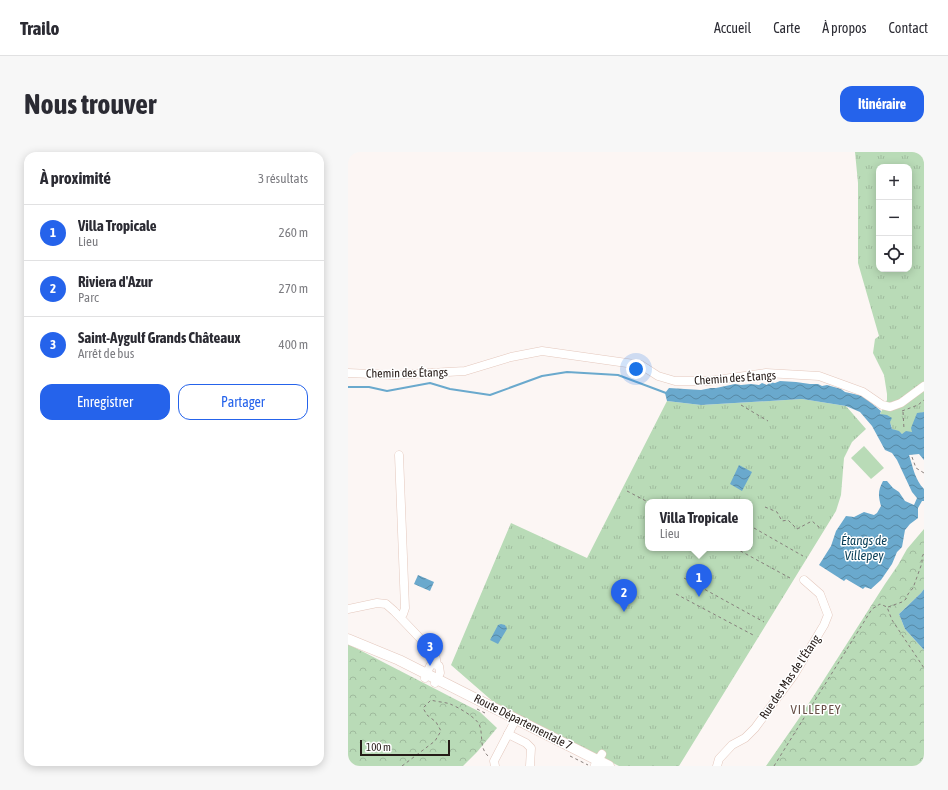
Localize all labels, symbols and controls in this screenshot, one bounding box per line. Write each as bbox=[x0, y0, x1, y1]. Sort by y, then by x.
text: Trailo bbox=[20, 17, 59, 39]
text: Accueil bbox=[714, 20, 751, 36]
text: Carte bbox=[773, 20, 800, 36]
text: À propos bbox=[822, 20, 867, 36]
text: Contact bbox=[889, 20, 928, 36]
button: Itinéraire bbox=[840, 86, 924, 122]
text: Nous trouver bbox=[24, 88, 156, 120]
map controls bbox=[876, 164, 912, 272]
button: + bbox=[876, 164, 912, 200]
text: À proximité bbox=[40, 168, 111, 188]
text: 3 résultats bbox=[258, 171, 308, 186]
button: − bbox=[876, 200, 912, 236]
text: Villa Tropicale bbox=[78, 217, 157, 234]
text: 1 bbox=[50, 225, 56, 240]
text: 260 m bbox=[279, 225, 308, 240]
text: Lieu bbox=[78, 234, 98, 249]
button: locate bbox=[876, 236, 912, 272]
text: Riviera d'Azur bbox=[78, 273, 153, 290]
text: 2 bbox=[50, 281, 56, 296]
text: 270 m bbox=[279, 281, 308, 296]
text: Parc bbox=[78, 290, 99, 305]
text: Saint-Aygulf Grands Châteaux bbox=[78, 329, 241, 346]
text: 3 bbox=[50, 337, 56, 352]
text: 400 m bbox=[279, 337, 308, 352]
text: Arrêt de bus bbox=[78, 346, 134, 361]
your location bbox=[626, 359, 646, 379]
street label: Chemin des Étangs bbox=[366, 365, 448, 381]
street label: Chemin des Étangs bbox=[694, 368, 776, 388]
button: Enregistrer bbox=[40, 384, 170, 420]
button: Partager bbox=[178, 384, 308, 420]
popup bbox=[645, 499, 753, 551]
text: Villa Tropicale bbox=[660, 509, 738, 526]
text: Lieu bbox=[660, 526, 680, 541]
water label: Étangs de Villepey bbox=[841, 533, 887, 563]
pin: 1 bbox=[686, 564, 712, 597]
pin: 2 bbox=[611, 579, 637, 612]
street label: Rue des Mas de l'Étang bbox=[757, 632, 824, 722]
pin: 3 bbox=[417, 633, 443, 666]
street label: Route Départementale 7 bbox=[472, 691, 575, 753]
district label: VILLEPEY bbox=[791, 702, 841, 717]
scale bar bbox=[360, 738, 450, 757]
text: 100 m bbox=[366, 741, 391, 753]

